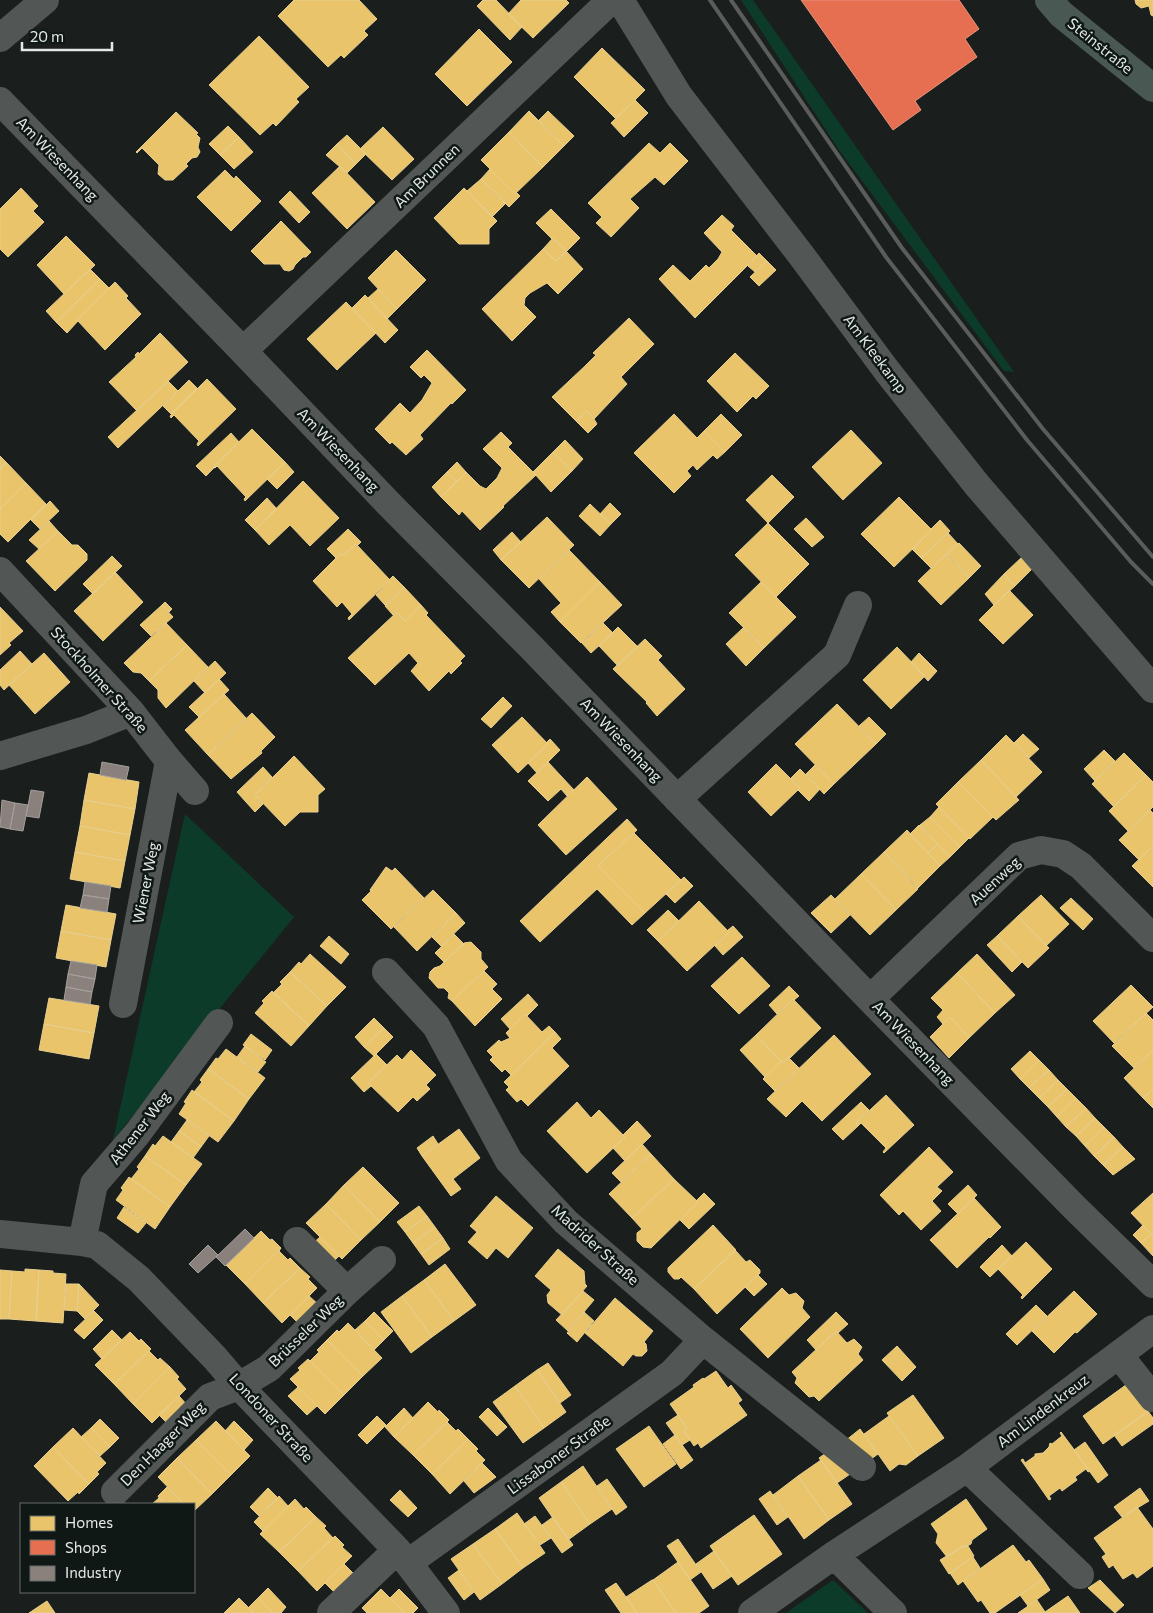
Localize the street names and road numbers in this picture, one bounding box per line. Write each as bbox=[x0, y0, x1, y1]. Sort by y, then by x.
street label: Steinstraße bbox=[1064, 13, 1137, 77]
street label: Am Wiesenhang bbox=[13, 113, 102, 204]
street label: Am Brunnen bbox=[390, 140, 463, 211]
street label: Am Kleekamp bbox=[840, 310, 911, 396]
street label: Am Wiesenhang bbox=[294, 404, 383, 495]
street label: Stockholmer Straße bbox=[48, 623, 152, 736]
street label: Am Wiesenhang bbox=[577, 694, 666, 785]
street label: Wiener Weg bbox=[128, 840, 162, 925]
street label: Auenweg bbox=[965, 852, 1023, 908]
street label: Am Wiesenhang bbox=[869, 997, 958, 1088]
street label: Athener Weg bbox=[105, 1087, 173, 1168]
street label: Madrider Straße bbox=[548, 1200, 643, 1288]
street label: Brüsseler Weg bbox=[264, 1290, 346, 1370]
street label: Londoner Straße bbox=[226, 1369, 317, 1465]
street label: Am Lindenkreuz bbox=[993, 1370, 1092, 1451]
street label: Den Haager Weg bbox=[116, 1397, 208, 1489]
street label: Lissaboner Straße bbox=[504, 1411, 613, 1498]

